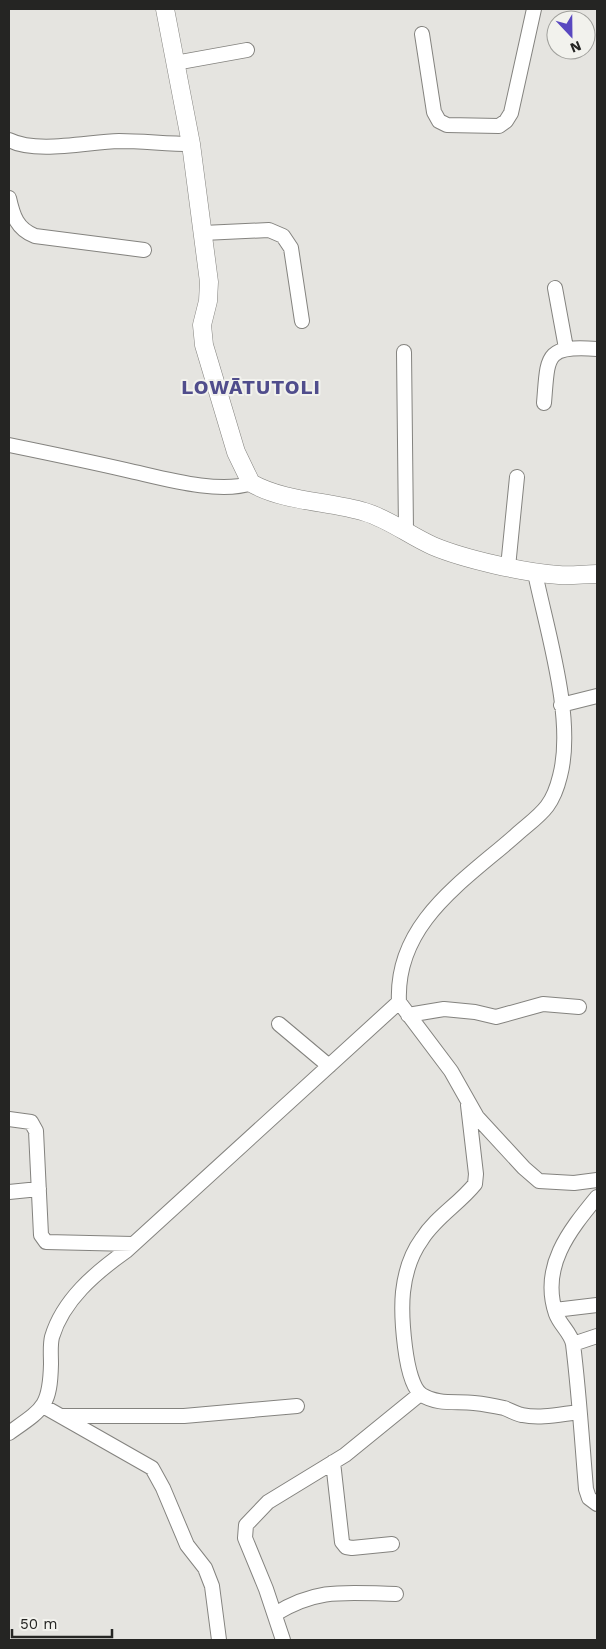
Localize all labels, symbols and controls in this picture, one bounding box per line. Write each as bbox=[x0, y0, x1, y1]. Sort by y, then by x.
north arrow bbox=[546, 10, 596, 60]
text: N bbox=[568, 38, 584, 56]
district label: LOWĀTUTOLI bbox=[181, 375, 321, 399]
scale bar bbox=[12, 1606, 112, 1638]
text: 50 m bbox=[20, 1615, 57, 1633]

